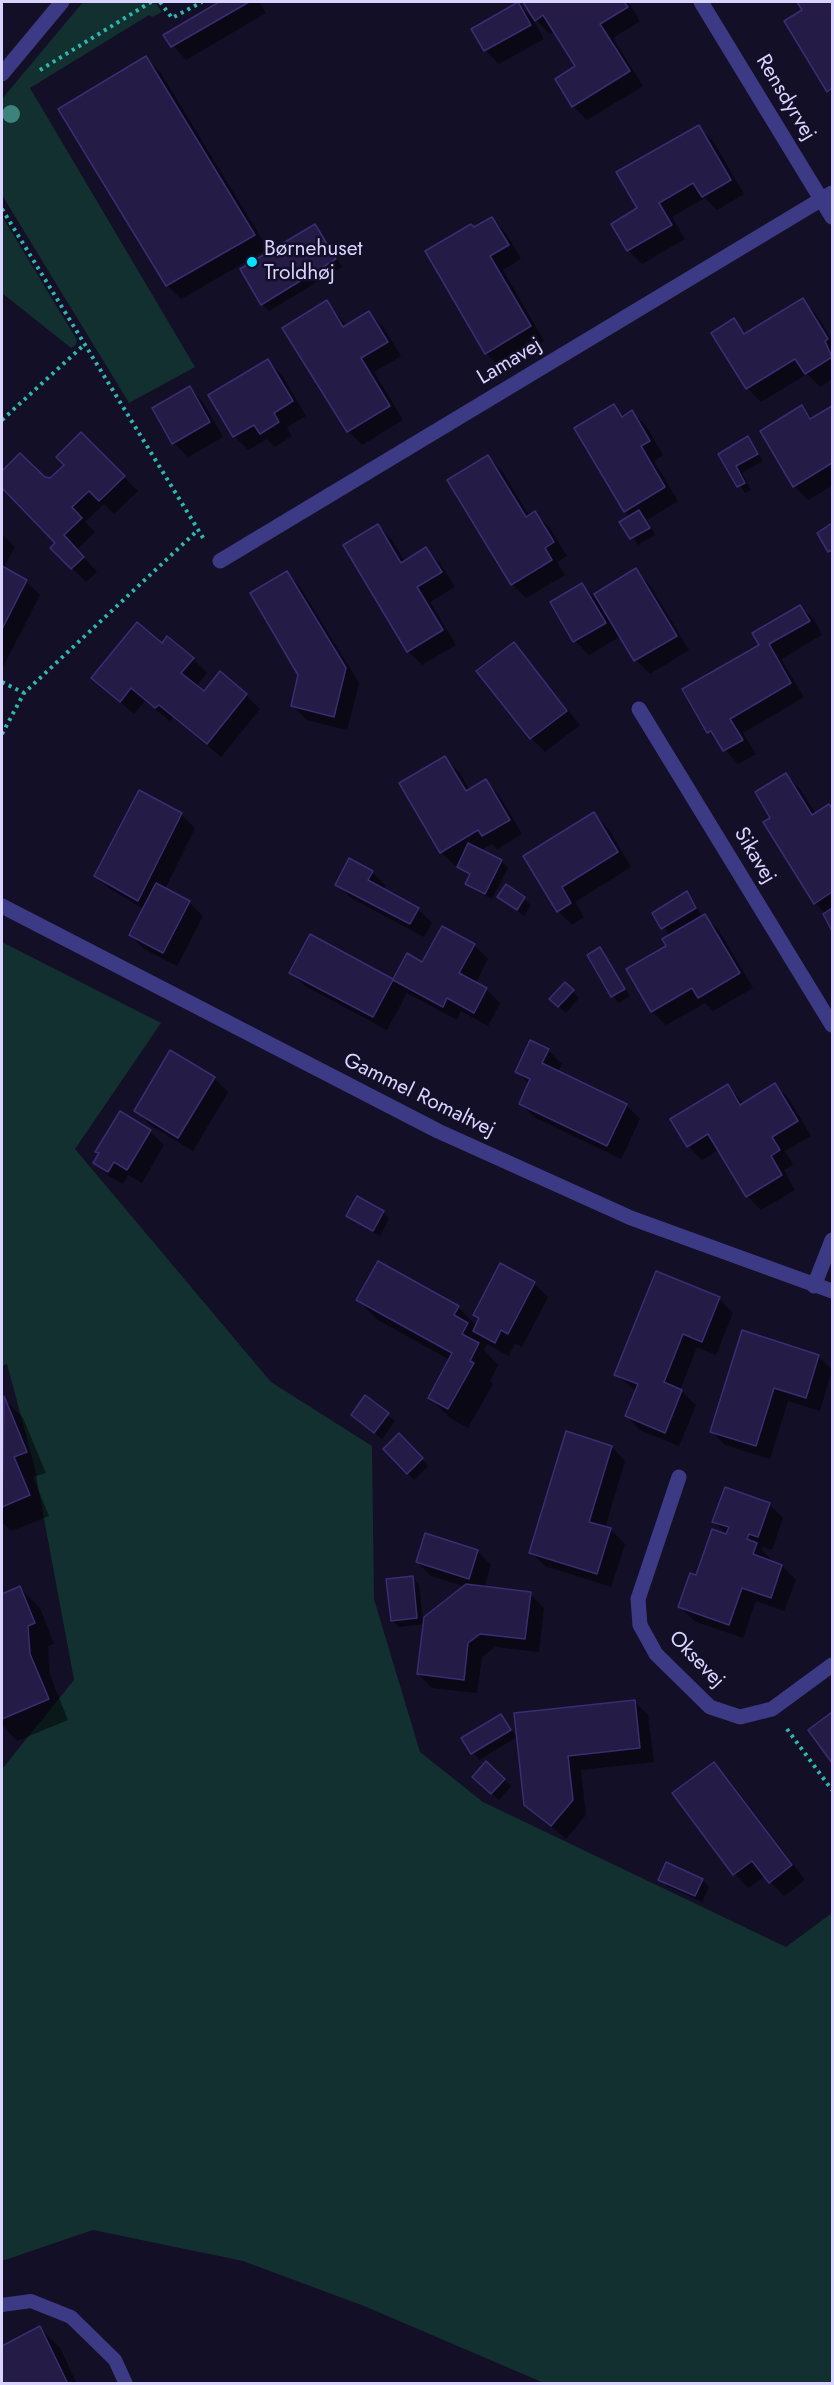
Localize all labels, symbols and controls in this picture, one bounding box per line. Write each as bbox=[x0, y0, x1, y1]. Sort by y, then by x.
street label: Rensdyrvej bbox=[749, 50, 821, 146]
place label: Børnehuset Troldhøj bbox=[264, 237, 363, 287]
marker: Børnehuset Troldhøj bbox=[245, 255, 259, 269]
street label: Lamavej bbox=[473, 333, 547, 391]
street label: Sikavej bbox=[727, 823, 781, 889]
street label: Gammel Romaltvej bbox=[339, 1048, 499, 1144]
street label: Oksevej bbox=[663, 1626, 729, 1694]

